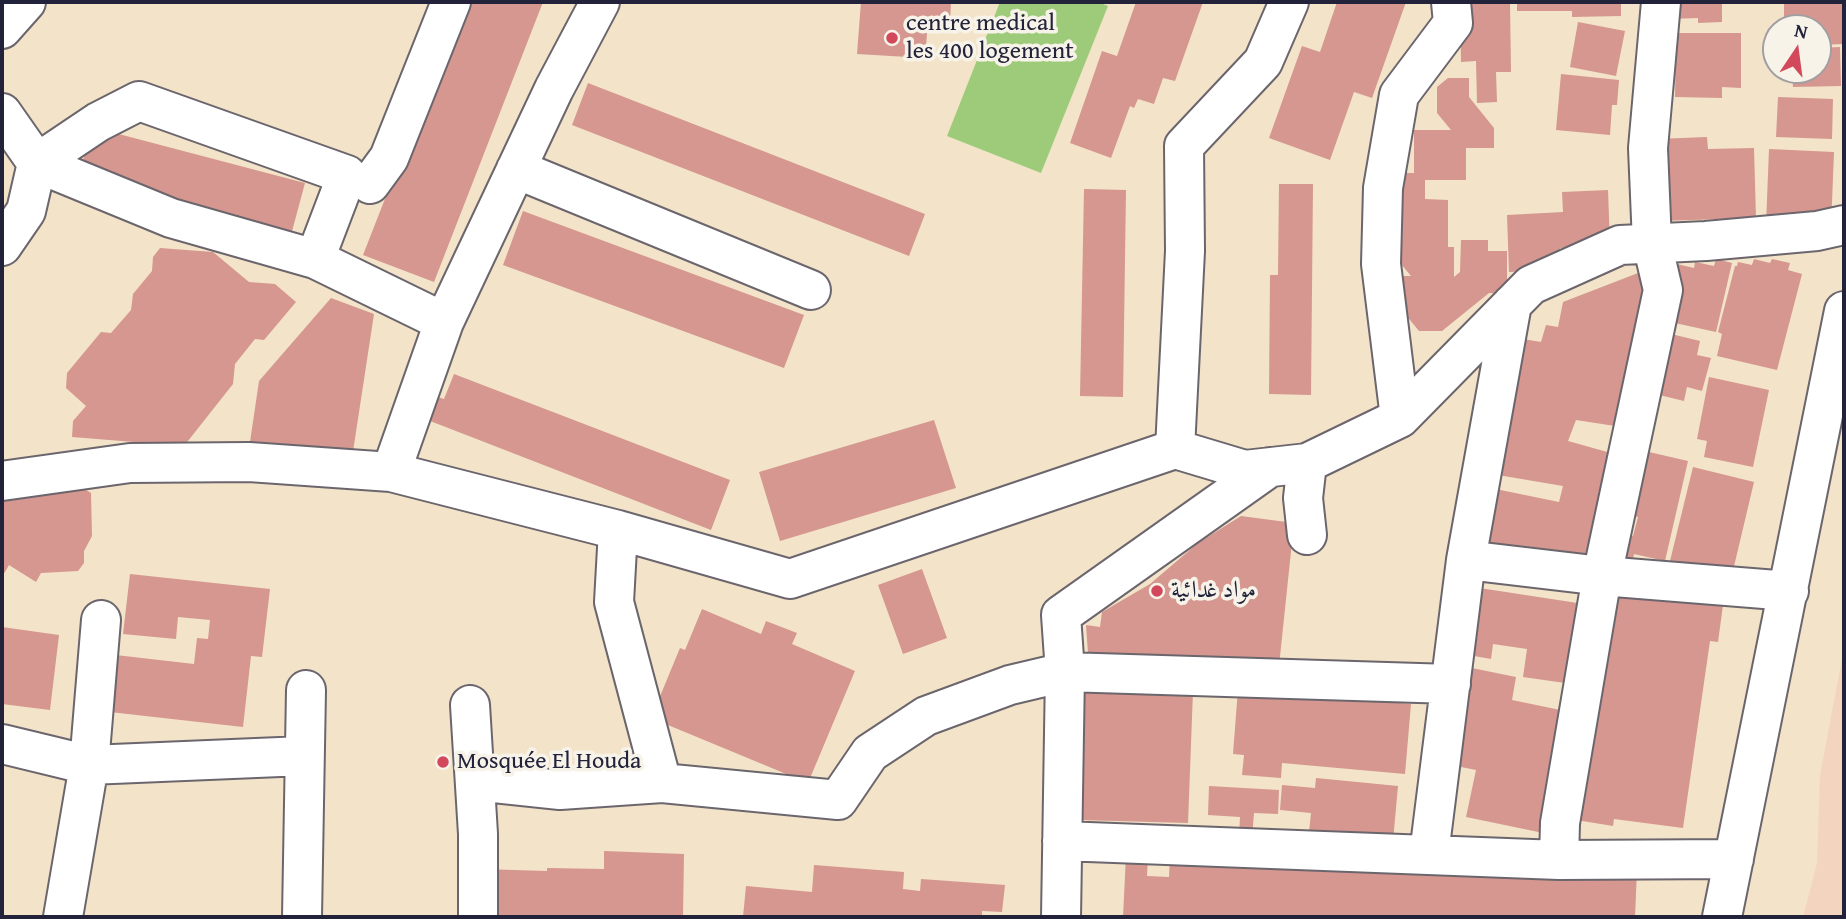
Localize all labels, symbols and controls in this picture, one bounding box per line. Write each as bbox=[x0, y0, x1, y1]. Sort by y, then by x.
place label: centre medical les 400 logement bbox=[906, 10, 1074, 66]
north arrow bbox=[1762, 14, 1832, 84]
text: N bbox=[1792, 15, 1811, 46]
marker: centre medical les 400 logement bbox=[884, 30, 900, 46]
place label: مواد غدائية bbox=[1171, 577, 1256, 605]
marker: مواد غدائية bbox=[1149, 583, 1165, 599]
place label: Mosquée El Houda bbox=[457, 748, 641, 776]
marker: Mosquée El Houda bbox=[435, 754, 451, 770]

